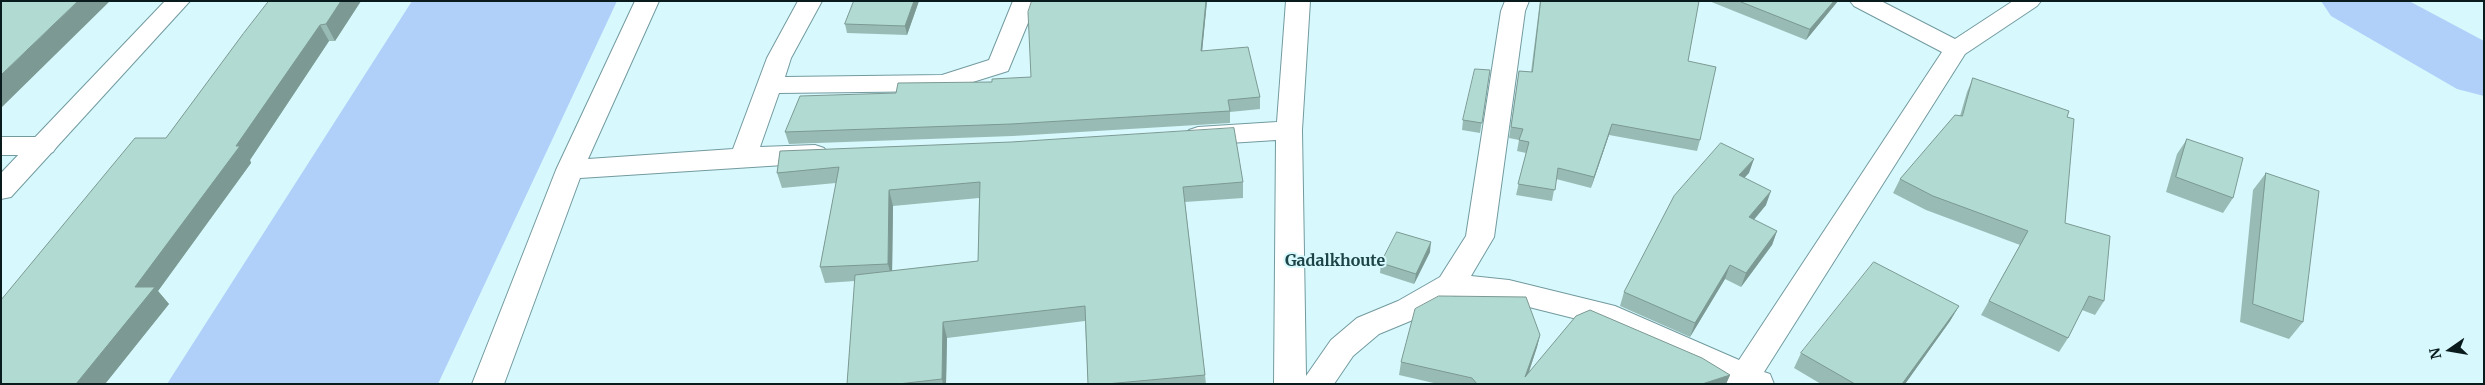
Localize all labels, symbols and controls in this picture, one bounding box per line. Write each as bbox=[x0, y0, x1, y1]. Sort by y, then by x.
district label: Gadalkhoute bbox=[1285, 251, 1385, 271]
north arrow bbox=[2425, 325, 2475, 375]
text: N bbox=[2425, 346, 2445, 361]

